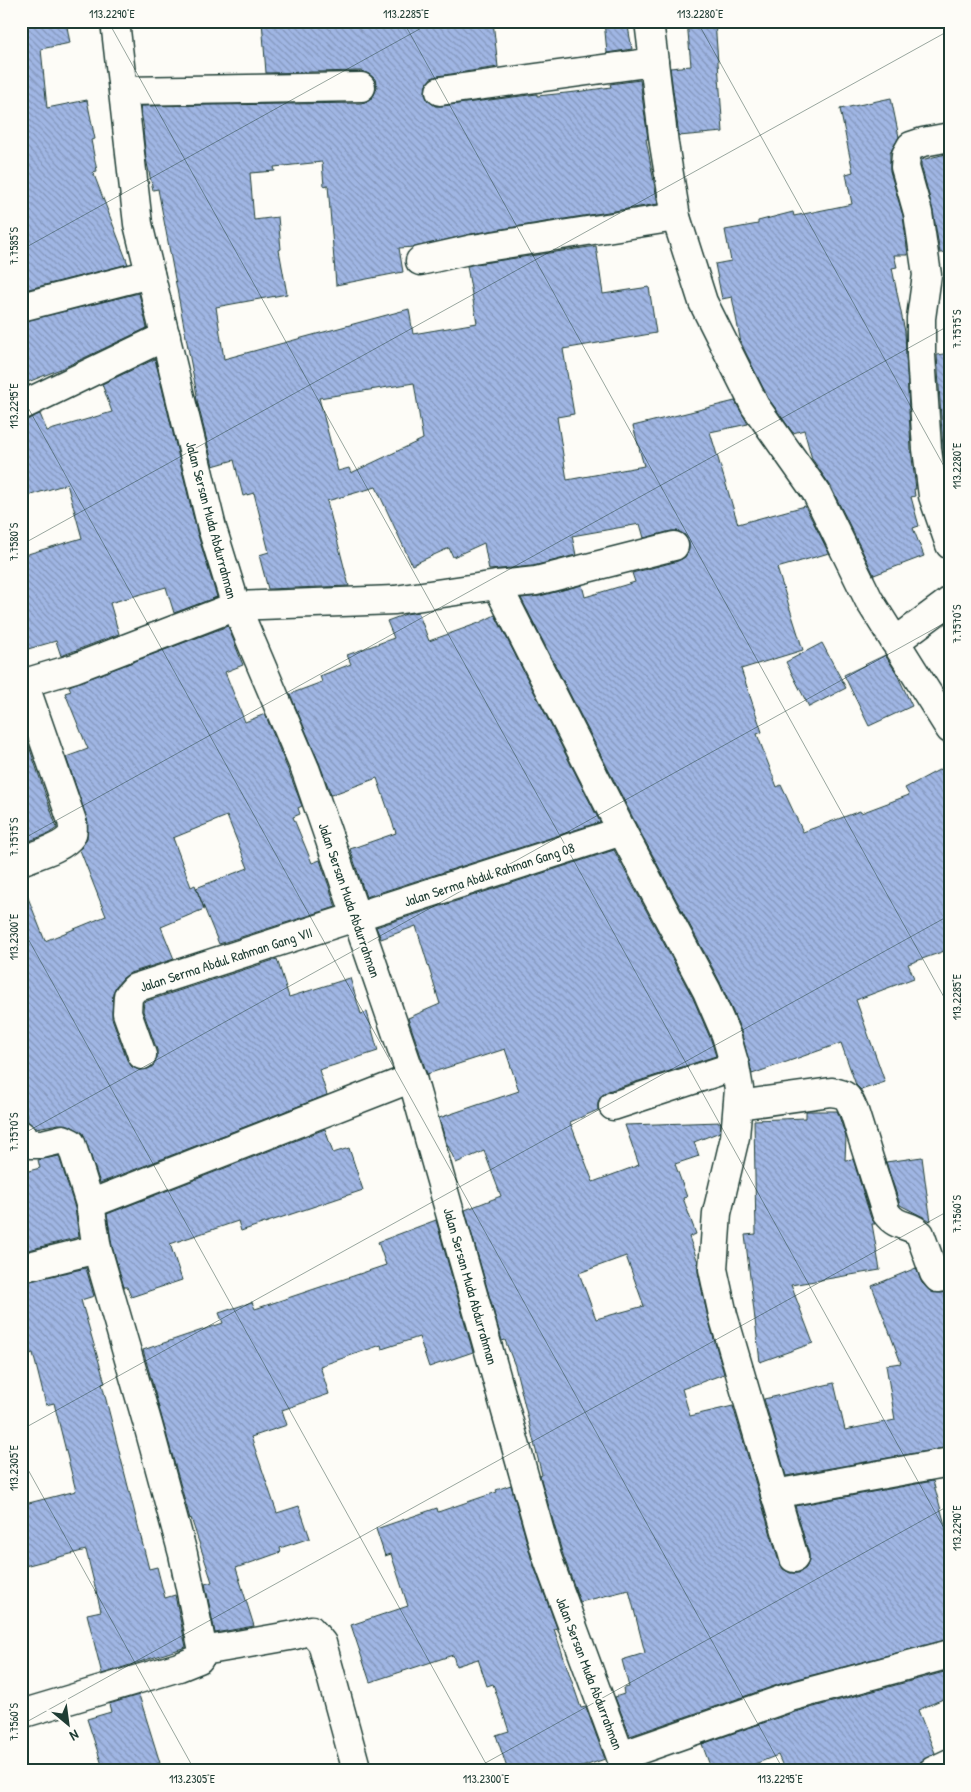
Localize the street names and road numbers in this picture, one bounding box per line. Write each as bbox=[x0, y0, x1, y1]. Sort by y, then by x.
street label: Jalan Sersan Muda Abdurrahman bbox=[182, 439, 242, 601]
street label: Jalan Sersan Muda Abdurrahman bbox=[315, 820, 385, 980]
street label: Jalan Serma Abdul Rahman Gang 08 bbox=[401, 837, 577, 912]
street label: Jalan Serma Abdul Rahman Gang VII bbox=[137, 922, 315, 997]
street label: Jalan Sersan Muda Abdurrahman bbox=[439, 1205, 503, 1367]
street label: Jalan Sersan Muda Abdurrahman bbox=[552, 1594, 628, 1752]

